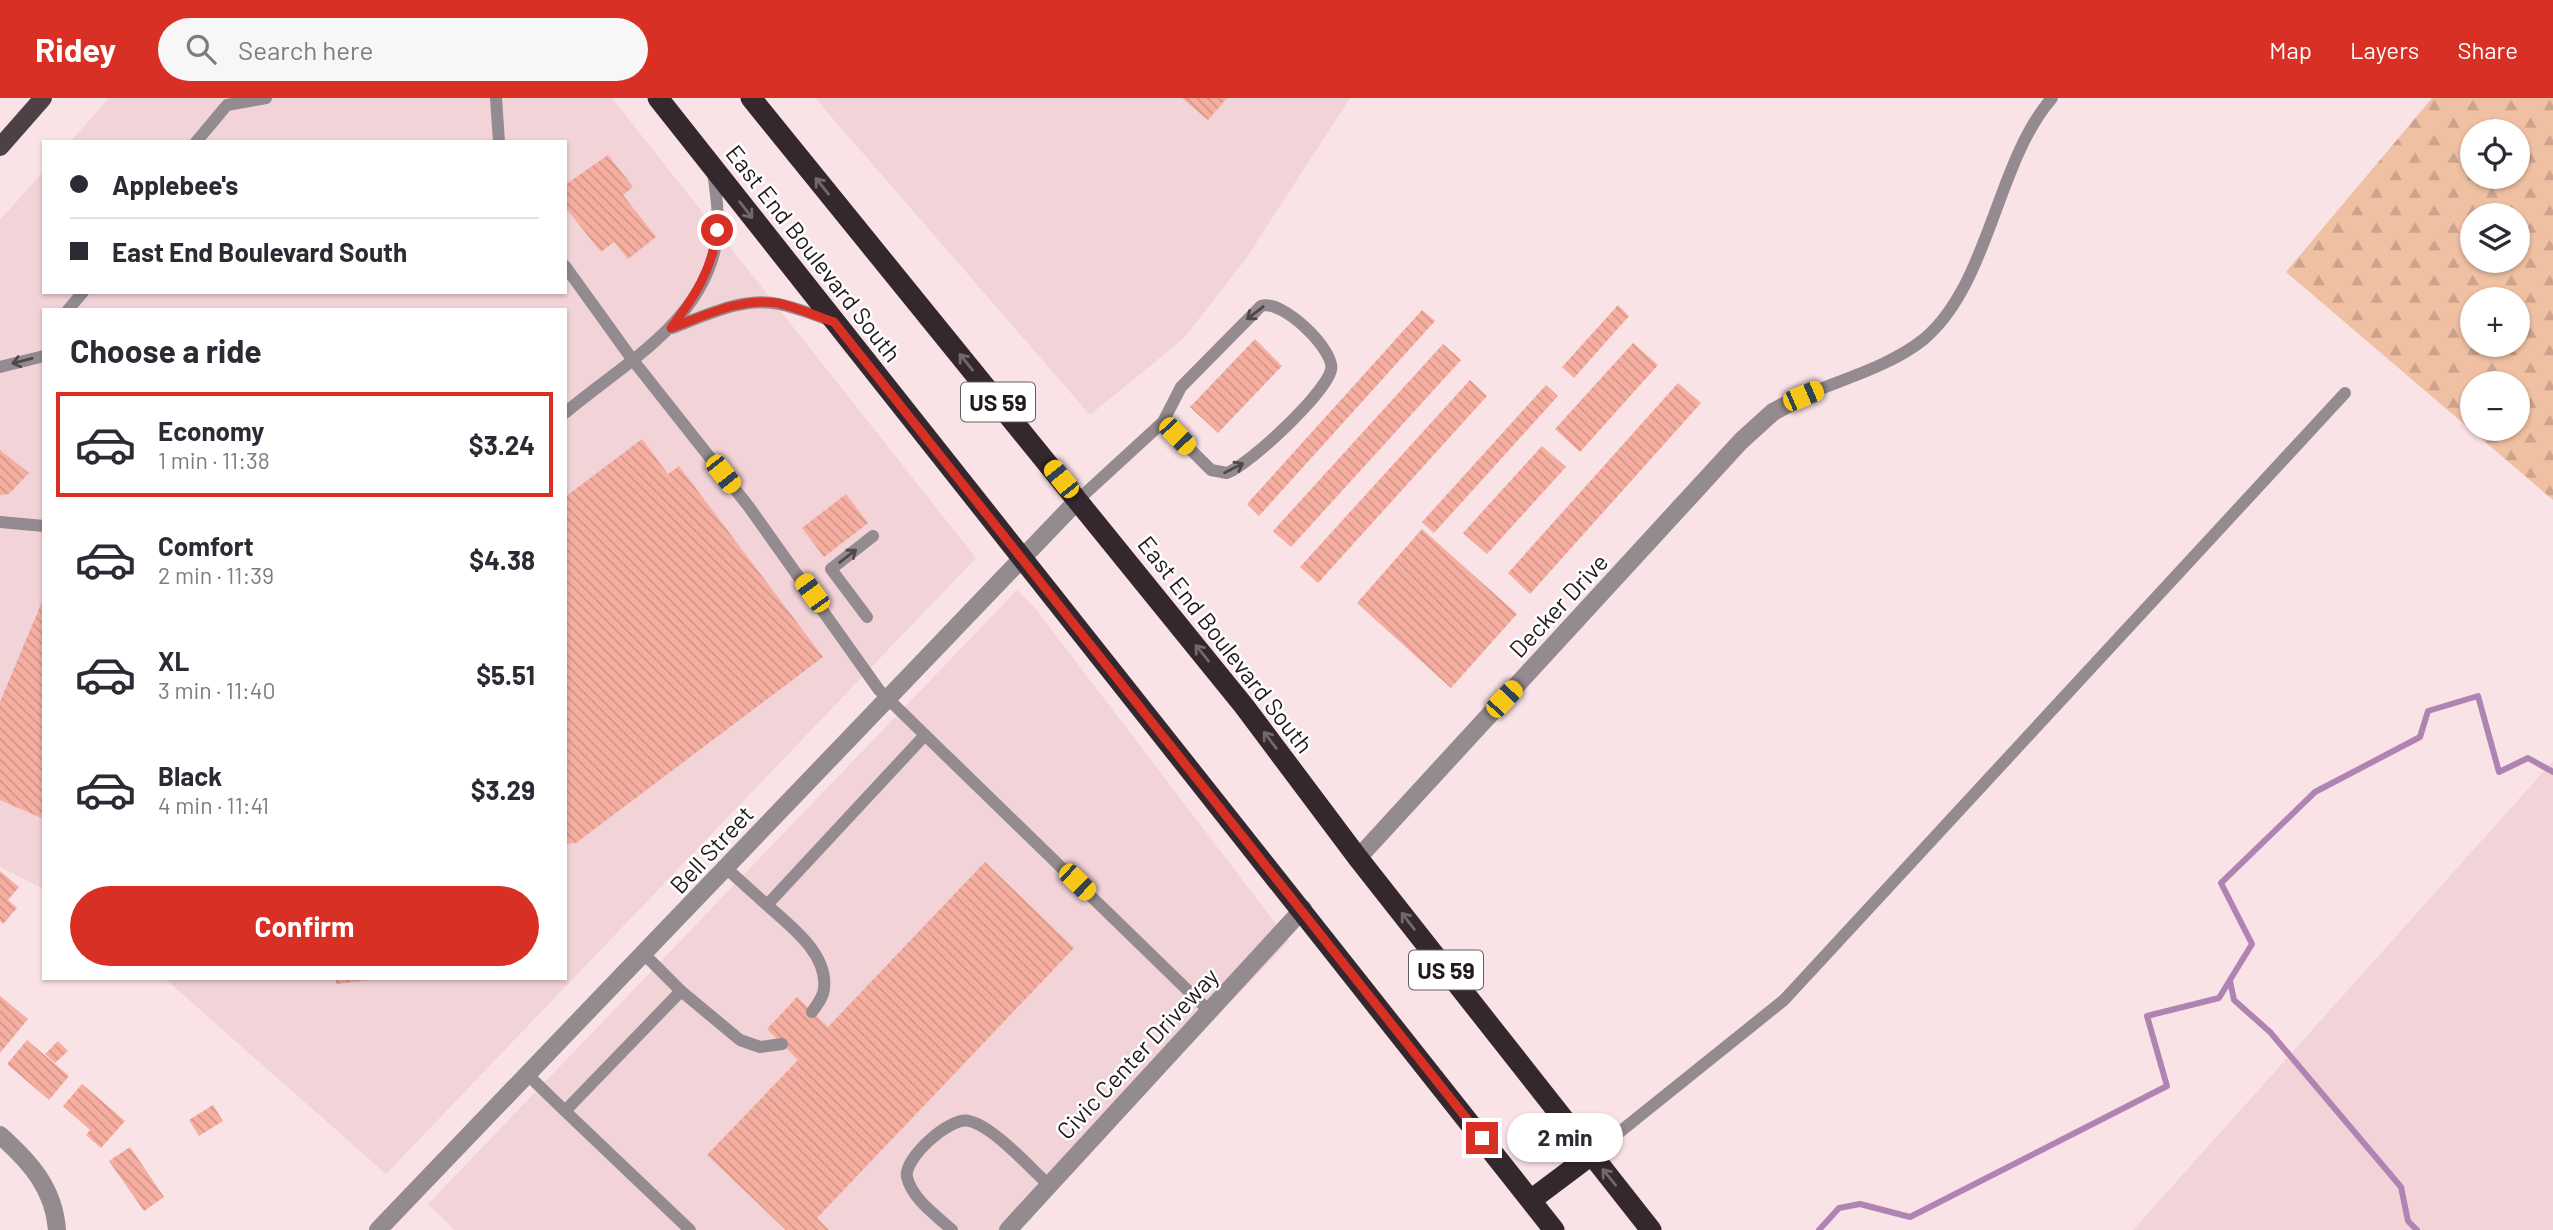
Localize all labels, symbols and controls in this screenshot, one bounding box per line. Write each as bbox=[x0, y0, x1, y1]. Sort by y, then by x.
search box bbox=[158, 18, 648, 81]
text: Ridey bbox=[35, 29, 116, 69]
icon: search bbox=[182, 30, 220, 68]
text: Search here bbox=[238, 34, 373, 65]
text: Map bbox=[2269, 35, 2312, 64]
text: Layers bbox=[2350, 35, 2419, 64]
text: Share bbox=[2457, 35, 2518, 64]
map controls bbox=[2460, 119, 2530, 441]
button: locate bbox=[2460, 119, 2530, 189]
street label: East End Boulevard South bbox=[720, 139, 908, 367]
text: Applebee's bbox=[112, 169, 238, 200]
one-way arrow bbox=[814, 177, 830, 195]
one-way arrow bbox=[738, 200, 754, 218]
button: layers bbox=[2460, 203, 2530, 273]
route start bbox=[701, 214, 733, 246]
text: East End Boulevard South bbox=[112, 236, 407, 267]
button: + bbox=[2460, 287, 2530, 357]
one-way arrow bbox=[1246, 305, 1264, 320]
text: Choose a ride bbox=[70, 331, 262, 369]
one-way arrow bbox=[958, 354, 973, 372]
one-way arrow bbox=[11, 355, 34, 368]
button: − bbox=[2460, 371, 2530, 441]
car bbox=[1780, 378, 1827, 414]
road number: US 59 bbox=[961, 382, 1035, 422]
icon: car bbox=[74, 413, 137, 476]
car bbox=[1155, 414, 1200, 458]
text: Economy bbox=[158, 415, 264, 446]
text: $3.24 bbox=[469, 429, 535, 460]
text: 1 min · 11:38 bbox=[158, 446, 270, 474]
car bbox=[702, 451, 745, 497]
car bbox=[1040, 456, 1083, 502]
one-way arrow bbox=[1223, 460, 1244, 474]
icon: car bbox=[74, 528, 137, 591]
text: Comfort bbox=[158, 530, 254, 561]
street label: East End Boulevard South bbox=[1132, 530, 1320, 758]
text: $4.38 bbox=[469, 544, 535, 575]
street label: Decker Drive bbox=[1503, 547, 1613, 663]
one-way arrow bbox=[838, 548, 856, 563]
text: 2 min · 11:39 bbox=[158, 561, 274, 589]
car bbox=[792, 570, 833, 616]
icon: car bbox=[74, 643, 137, 706]
one-way arrow bbox=[1194, 644, 1209, 662]
text: XL bbox=[158, 645, 189, 676]
text: $5.51 bbox=[476, 659, 535, 690]
text: 3 min · 11:40 bbox=[158, 676, 275, 704]
car bbox=[1482, 676, 1527, 722]
one-way arrow bbox=[1262, 731, 1277, 750]
icon: car bbox=[74, 758, 137, 821]
text: Black bbox=[158, 760, 222, 791]
text: $3.29 bbox=[471, 774, 535, 805]
text: 4 min · 11:41 bbox=[158, 791, 269, 819]
street label: Bell Street bbox=[663, 799, 759, 899]
car bbox=[1055, 860, 1100, 904]
button: Confirm bbox=[70, 886, 539, 966]
one-way arrow bbox=[1400, 912, 1415, 930]
road number: US 59 bbox=[1409, 950, 1483, 990]
street label: Civic Center Driveway bbox=[1050, 961, 1224, 1145]
callout: 2 min bbox=[1506, 1114, 1622, 1162]
route end bbox=[1466, 1122, 1498, 1154]
text: 2 min bbox=[1537, 1123, 1593, 1151]
one-way arrow bbox=[1601, 1168, 1616, 1186]

